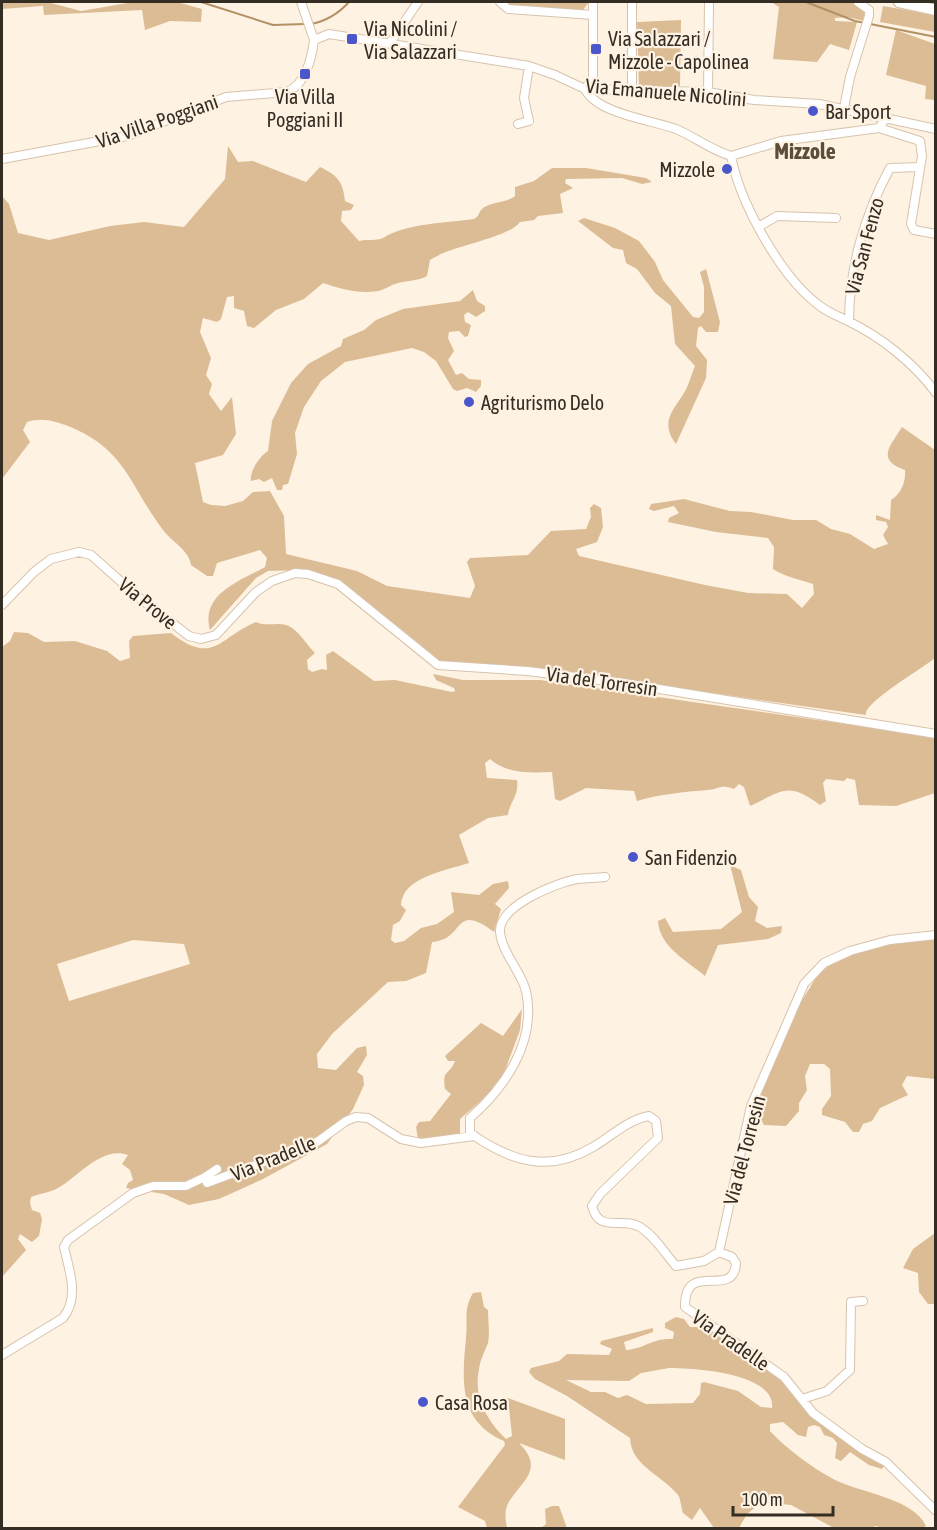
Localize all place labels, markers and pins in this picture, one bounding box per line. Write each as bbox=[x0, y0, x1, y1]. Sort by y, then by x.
place label: Via Nicolini / Via Salazzari bbox=[364, 17, 458, 63]
place label: Via Salazzari / Mizzole - Capolinea bbox=[608, 27, 749, 73]
marker: Via Nicolini / Via Salazzari bbox=[345, 32, 359, 46]
marker: Via Salazzari / Mizzole - Capolinea bbox=[589, 42, 603, 56]
marker: Via Villa Poggiani II bbox=[298, 67, 312, 81]
place label: Via Villa Poggiani II bbox=[267, 85, 343, 131]
place label: Bar Sport bbox=[825, 100, 891, 123]
marker: Bar Sport bbox=[806, 104, 820, 118]
place label: Mizzole bbox=[659, 158, 715, 181]
marker: Mizzole bbox=[720, 162, 734, 176]
place label: Agriturismo Delo bbox=[481, 391, 604, 414]
marker: Agriturismo Delo bbox=[462, 395, 476, 409]
place label: San Fidenzio bbox=[645, 846, 737, 869]
marker: San Fidenzio bbox=[626, 850, 640, 864]
place label: Casa Rosa bbox=[435, 1391, 508, 1414]
marker: Casa Rosa bbox=[416, 1395, 430, 1409]

